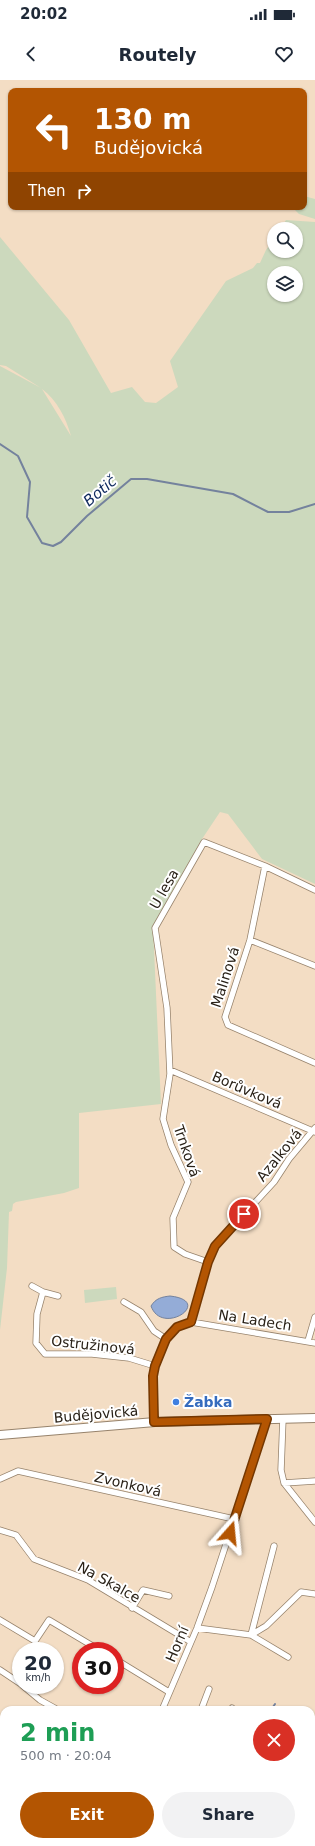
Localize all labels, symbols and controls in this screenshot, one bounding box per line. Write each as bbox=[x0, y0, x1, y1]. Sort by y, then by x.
text: 20:02 bbox=[20, 5, 68, 23]
icon: back bbox=[20, 43, 42, 65]
icon: heart bbox=[273, 43, 295, 65]
text: Routely bbox=[119, 44, 196, 65]
text: 130 m bbox=[94, 103, 191, 136]
icon: left bbox=[28, 104, 80, 156]
text: Budějovická bbox=[94, 137, 203, 158]
icon: right bbox=[73, 180, 95, 202]
text: Then bbox=[28, 182, 65, 200]
map controls bbox=[267, 222, 303, 302]
button: search bbox=[267, 222, 303, 258]
button: layers bbox=[267, 266, 303, 302]
water label: Botič bbox=[80, 471, 121, 510]
street label: U lesa bbox=[146, 866, 182, 912]
street label: Malinová bbox=[208, 945, 242, 1009]
street label: Borůvková bbox=[210, 1068, 284, 1112]
street label: Trnková bbox=[170, 1122, 203, 1179]
street label: Azalková bbox=[253, 1126, 305, 1184]
pin bbox=[227, 1197, 261, 1231]
icon: arrive bbox=[233, 1203, 255, 1225]
street label: Na Ladech bbox=[217, 1306, 293, 1334]
street label: Ostružinová bbox=[50, 1333, 136, 1357]
place label: Žabka bbox=[184, 1394, 232, 1410]
marker: Žabka bbox=[171, 1397, 181, 1407]
street label: Budějovická bbox=[53, 1402, 139, 1426]
street label: Zvonková bbox=[93, 1469, 163, 1499]
position arrow bbox=[209, 1512, 251, 1554]
street label: Na Skalce bbox=[75, 1558, 143, 1606]
street label: Horní bbox=[162, 1623, 192, 1664]
speed limit sign: 30 bbox=[72, 1642, 124, 1694]
text: 20 bbox=[24, 1651, 52, 1675]
text: km/h bbox=[25, 1672, 51, 1683]
text: 2 min bbox=[20, 1719, 95, 1747]
button: close bbox=[253, 1719, 295, 1761]
text: 500 m · 20:04 bbox=[20, 1748, 111, 1763]
button: Exit bbox=[20, 1792, 154, 1838]
button: Share bbox=[162, 1792, 295, 1838]

